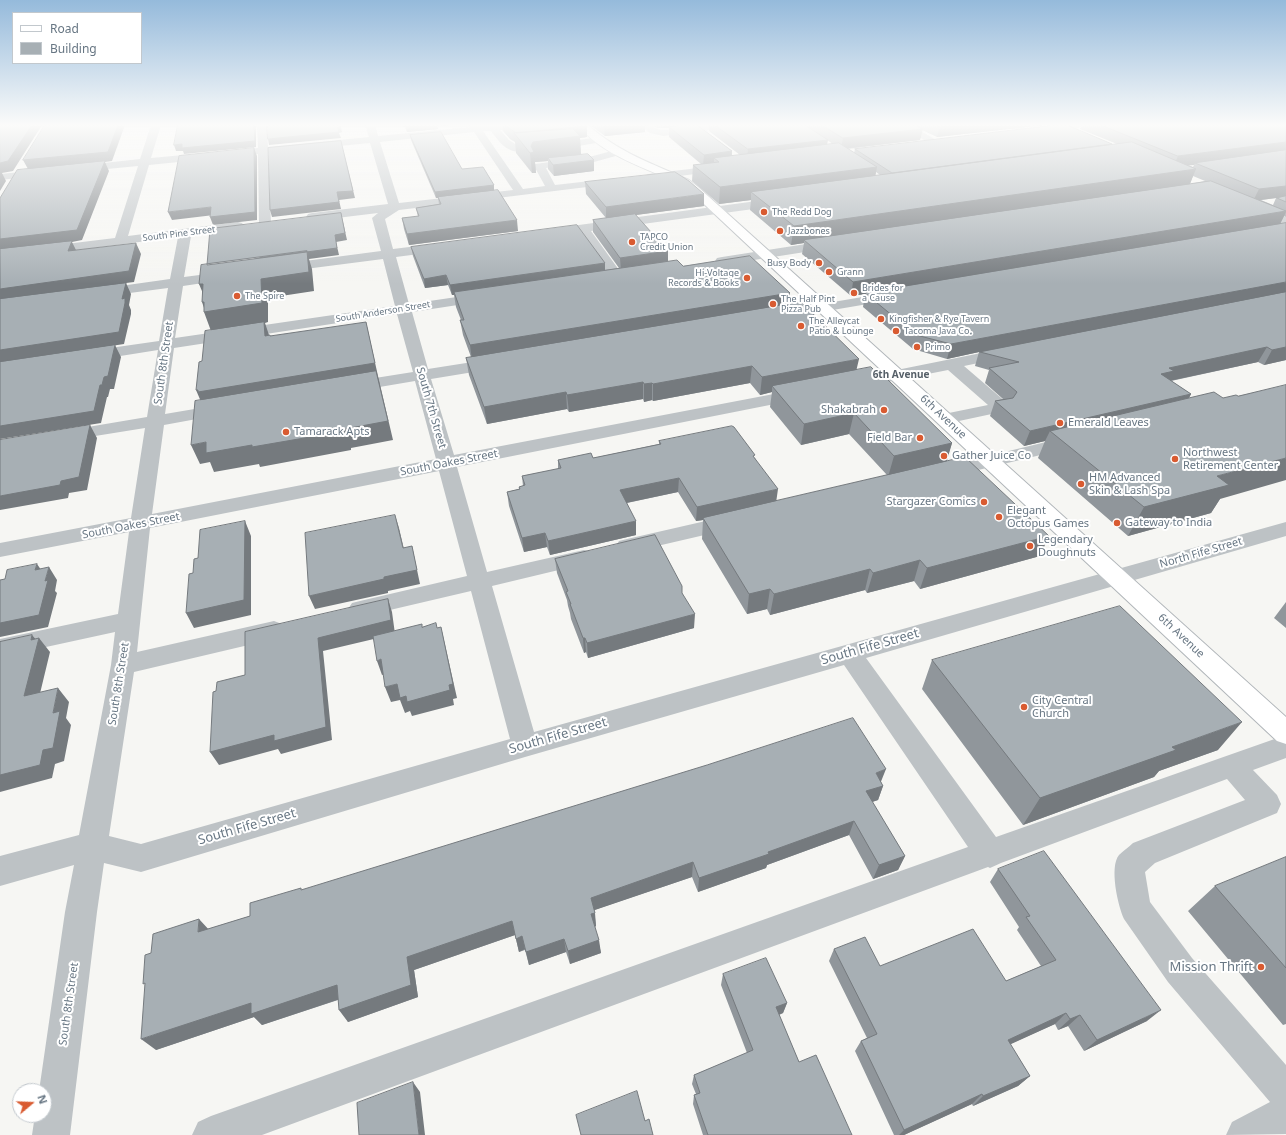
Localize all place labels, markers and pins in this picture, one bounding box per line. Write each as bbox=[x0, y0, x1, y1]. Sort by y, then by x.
marker: The Redd Dog bbox=[759, 207, 769, 217]
place label: The Redd Dog bbox=[772, 207, 832, 217]
marker: Jazzbones bbox=[775, 226, 785, 236]
place label: Jazzbones bbox=[788, 226, 830, 236]
place label: TAPCO Credit Union bbox=[640, 232, 693, 253]
marker: TAPCO Credit Union bbox=[627, 237, 637, 247]
place label: Busy Body bbox=[767, 258, 811, 268]
marker: Busy Body bbox=[814, 258, 824, 268]
marker: Grann bbox=[824, 267, 834, 277]
place label: Grann bbox=[837, 267, 863, 277]
place label: Hi-Voltage Records & Books bbox=[668, 268, 739, 289]
marker: Hi-Voltage Records & Books bbox=[742, 273, 752, 283]
place label: Brides for a Cause bbox=[862, 283, 903, 304]
marker: Brides for a Cause bbox=[849, 288, 859, 298]
marker: The Spire bbox=[232, 291, 242, 301]
place label: The Spire bbox=[245, 291, 284, 301]
place label: The Half Pint Pizza Pub bbox=[781, 294, 835, 315]
marker: The Half Pint Pizza Pub bbox=[768, 299, 778, 309]
marker: Kingfisher & Rye Tavern bbox=[876, 314, 886, 324]
place label: Kingfisher & Rye Tavern bbox=[889, 314, 989, 324]
place label: The Alleycat Patio & Lounge bbox=[809, 316, 874, 337]
marker: The Alleycat Patio & Lounge bbox=[796, 321, 806, 331]
marker: Tacoma Java Co. bbox=[891, 326, 901, 336]
place label: Tacoma Java Co. bbox=[904, 326, 972, 336]
marker: Primo bbox=[912, 342, 922, 352]
place label: Primo bbox=[925, 342, 950, 352]
place label: Shakabrah bbox=[821, 403, 876, 417]
marker: Shakabrah bbox=[879, 405, 889, 415]
place label: Emerald Leaves bbox=[1068, 416, 1149, 430]
marker: Emerald Leaves bbox=[1055, 418, 1065, 428]
place label: Tamarack Apts bbox=[294, 425, 369, 439]
marker: Tamarack Apts bbox=[281, 427, 291, 437]
place label: Field Bar bbox=[867, 431, 912, 445]
marker: Field Bar bbox=[915, 433, 925, 443]
place label: Northwest Retirement Center bbox=[1183, 446, 1278, 472]
place label: Gather Juice Co bbox=[952, 449, 1031, 463]
marker: Gather Juice Co bbox=[939, 451, 949, 461]
marker: Northwest Retirement Center bbox=[1170, 454, 1180, 464]
place label: HM Advanced Skin & Lash Spa bbox=[1089, 471, 1170, 497]
marker: HM Advanced Skin & Lash Spa bbox=[1076, 479, 1086, 489]
place label: Stargazer Comics bbox=[886, 495, 976, 509]
marker: Stargazer Comics bbox=[979, 497, 989, 507]
place label: Elegant Octopus Games bbox=[1007, 504, 1089, 530]
marker: Elegant Octopus Games bbox=[994, 512, 1004, 522]
place label: Gateway to India bbox=[1125, 516, 1212, 530]
marker: Gateway to India bbox=[1112, 518, 1122, 528]
place label: Legendary Doughnuts bbox=[1038, 533, 1096, 559]
marker: Legendary Doughnuts bbox=[1025, 541, 1035, 551]
place label: City Central Church bbox=[1032, 694, 1091, 720]
marker: City Central Church bbox=[1019, 702, 1029, 712]
place label: Mission Thrift bbox=[1170, 959, 1253, 975]
marker: Mission Thrift bbox=[1256, 962, 1266, 972]

